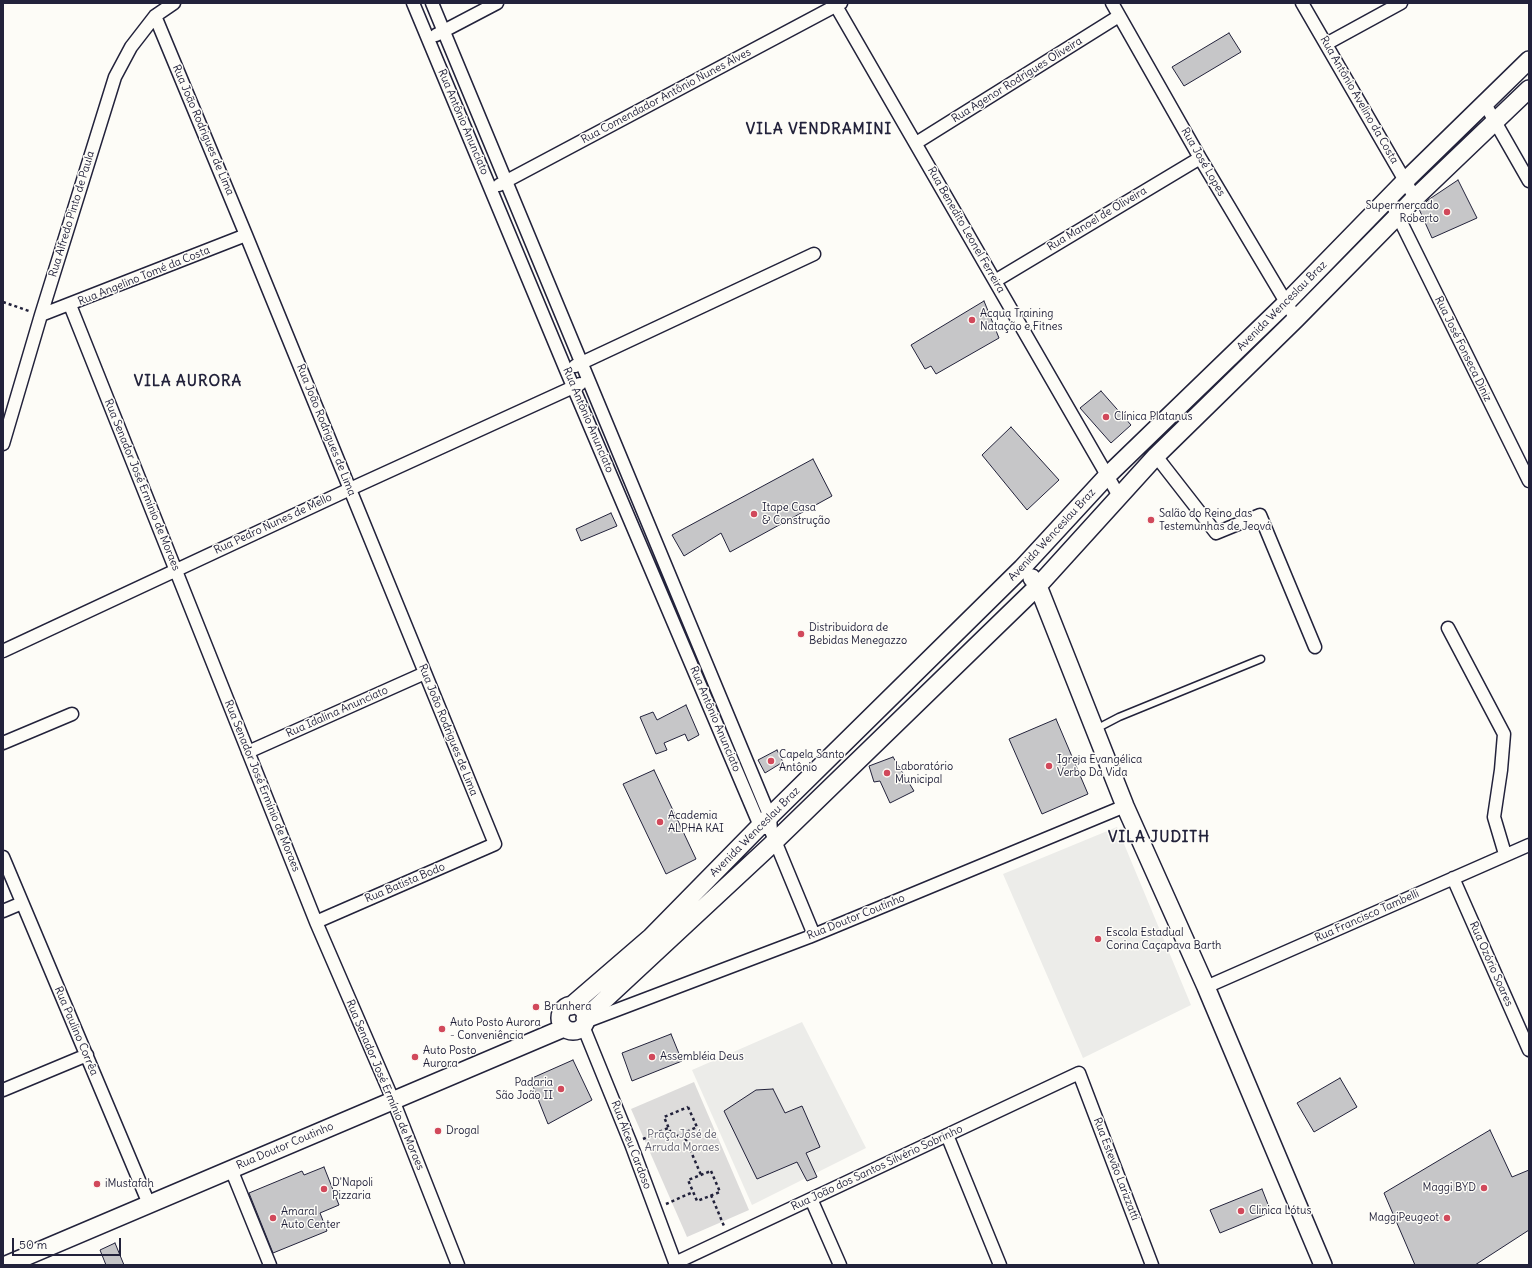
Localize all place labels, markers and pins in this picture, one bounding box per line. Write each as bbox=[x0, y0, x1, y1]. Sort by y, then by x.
place label: Supermercado Roberto bbox=[1365, 199, 1439, 225]
marker: Supermercado Roberto bbox=[1442, 207, 1452, 217]
place label: Acqua Training Natação e Fitnes bbox=[980, 307, 1063, 333]
marker: Acqua Training Natação e Fitnes bbox=[967, 315, 977, 325]
place label: Clínica Platanus bbox=[1114, 410, 1192, 424]
marker: Clínica Platanus bbox=[1101, 412, 1111, 422]
place label: Itape Casa & Construção bbox=[762, 501, 830, 527]
place label: Salão do Reino das Testemunhas de Jeová bbox=[1159, 507, 1271, 533]
marker: Itape Casa & Construção bbox=[749, 509, 759, 519]
marker: Salão do Reino das Testemunhas de Jeová bbox=[1146, 515, 1156, 525]
place label: Distribuidora de Bebidas Menegazzo bbox=[809, 621, 907, 647]
marker: Distribuidora de Bebidas Menegazzo bbox=[796, 629, 806, 639]
place label: Capela Santo Antônio bbox=[779, 748, 845, 774]
place label: Igreja Evangélica Verbo Da Vida bbox=[1057, 753, 1142, 779]
marker: Capela Santo Antônio bbox=[766, 756, 776, 766]
place label: Laboratório Municipal bbox=[895, 760, 953, 786]
marker: Igreja Evangélica Verbo Da Vida bbox=[1044, 761, 1054, 771]
marker: Laboratório Municipal bbox=[882, 768, 892, 778]
place label: Academia ALPHA KAI bbox=[668, 809, 724, 835]
marker: Academia ALPHA KAI bbox=[655, 817, 665, 827]
place label: Escola Estadual Corina Caçapava Barth bbox=[1106, 926, 1221, 952]
marker: Escola Estadual Corina Caçapava Barth bbox=[1093, 934, 1103, 944]
place label: Brunhera bbox=[544, 1000, 591, 1014]
marker: Brunhera bbox=[531, 1002, 541, 1012]
place label: Auto Posto Aurora - Conveniência bbox=[450, 1016, 541, 1042]
marker: Auto Posto Aurora - Conveniência bbox=[437, 1024, 447, 1034]
place label: Auto Posto Aurora bbox=[423, 1044, 476, 1070]
place label: Assembléia Deus bbox=[660, 1050, 744, 1064]
marker: Auto Posto Aurora bbox=[410, 1052, 420, 1062]
marker: Assembléia Deus bbox=[647, 1052, 657, 1062]
place label: Padaria São João II bbox=[495, 1076, 553, 1102]
marker: Padaria São João II bbox=[556, 1084, 566, 1094]
place label: Drogal bbox=[446, 1124, 479, 1138]
marker: Drogal bbox=[433, 1126, 443, 1136]
place label: D'Napoli Pizzaria bbox=[332, 1176, 373, 1202]
place label: iMustafah bbox=[105, 1177, 154, 1191]
marker: iMustafah bbox=[92, 1179, 102, 1189]
place label: Maggi BYD bbox=[1423, 1181, 1476, 1195]
marker: Maggi BYD bbox=[1479, 1183, 1489, 1193]
marker: D'Napoli Pizzaria bbox=[319, 1184, 329, 1194]
place label: Clinica Lótus bbox=[1249, 1204, 1312, 1218]
place label: Amaral Auto Center bbox=[281, 1205, 340, 1231]
marker: Clinica Lótus bbox=[1236, 1206, 1246, 1216]
place label: MaggiPeugeot bbox=[1369, 1211, 1439, 1225]
marker: Amaral Auto Center bbox=[268, 1213, 278, 1223]
marker: MaggiPeugeot bbox=[1442, 1213, 1452, 1223]

